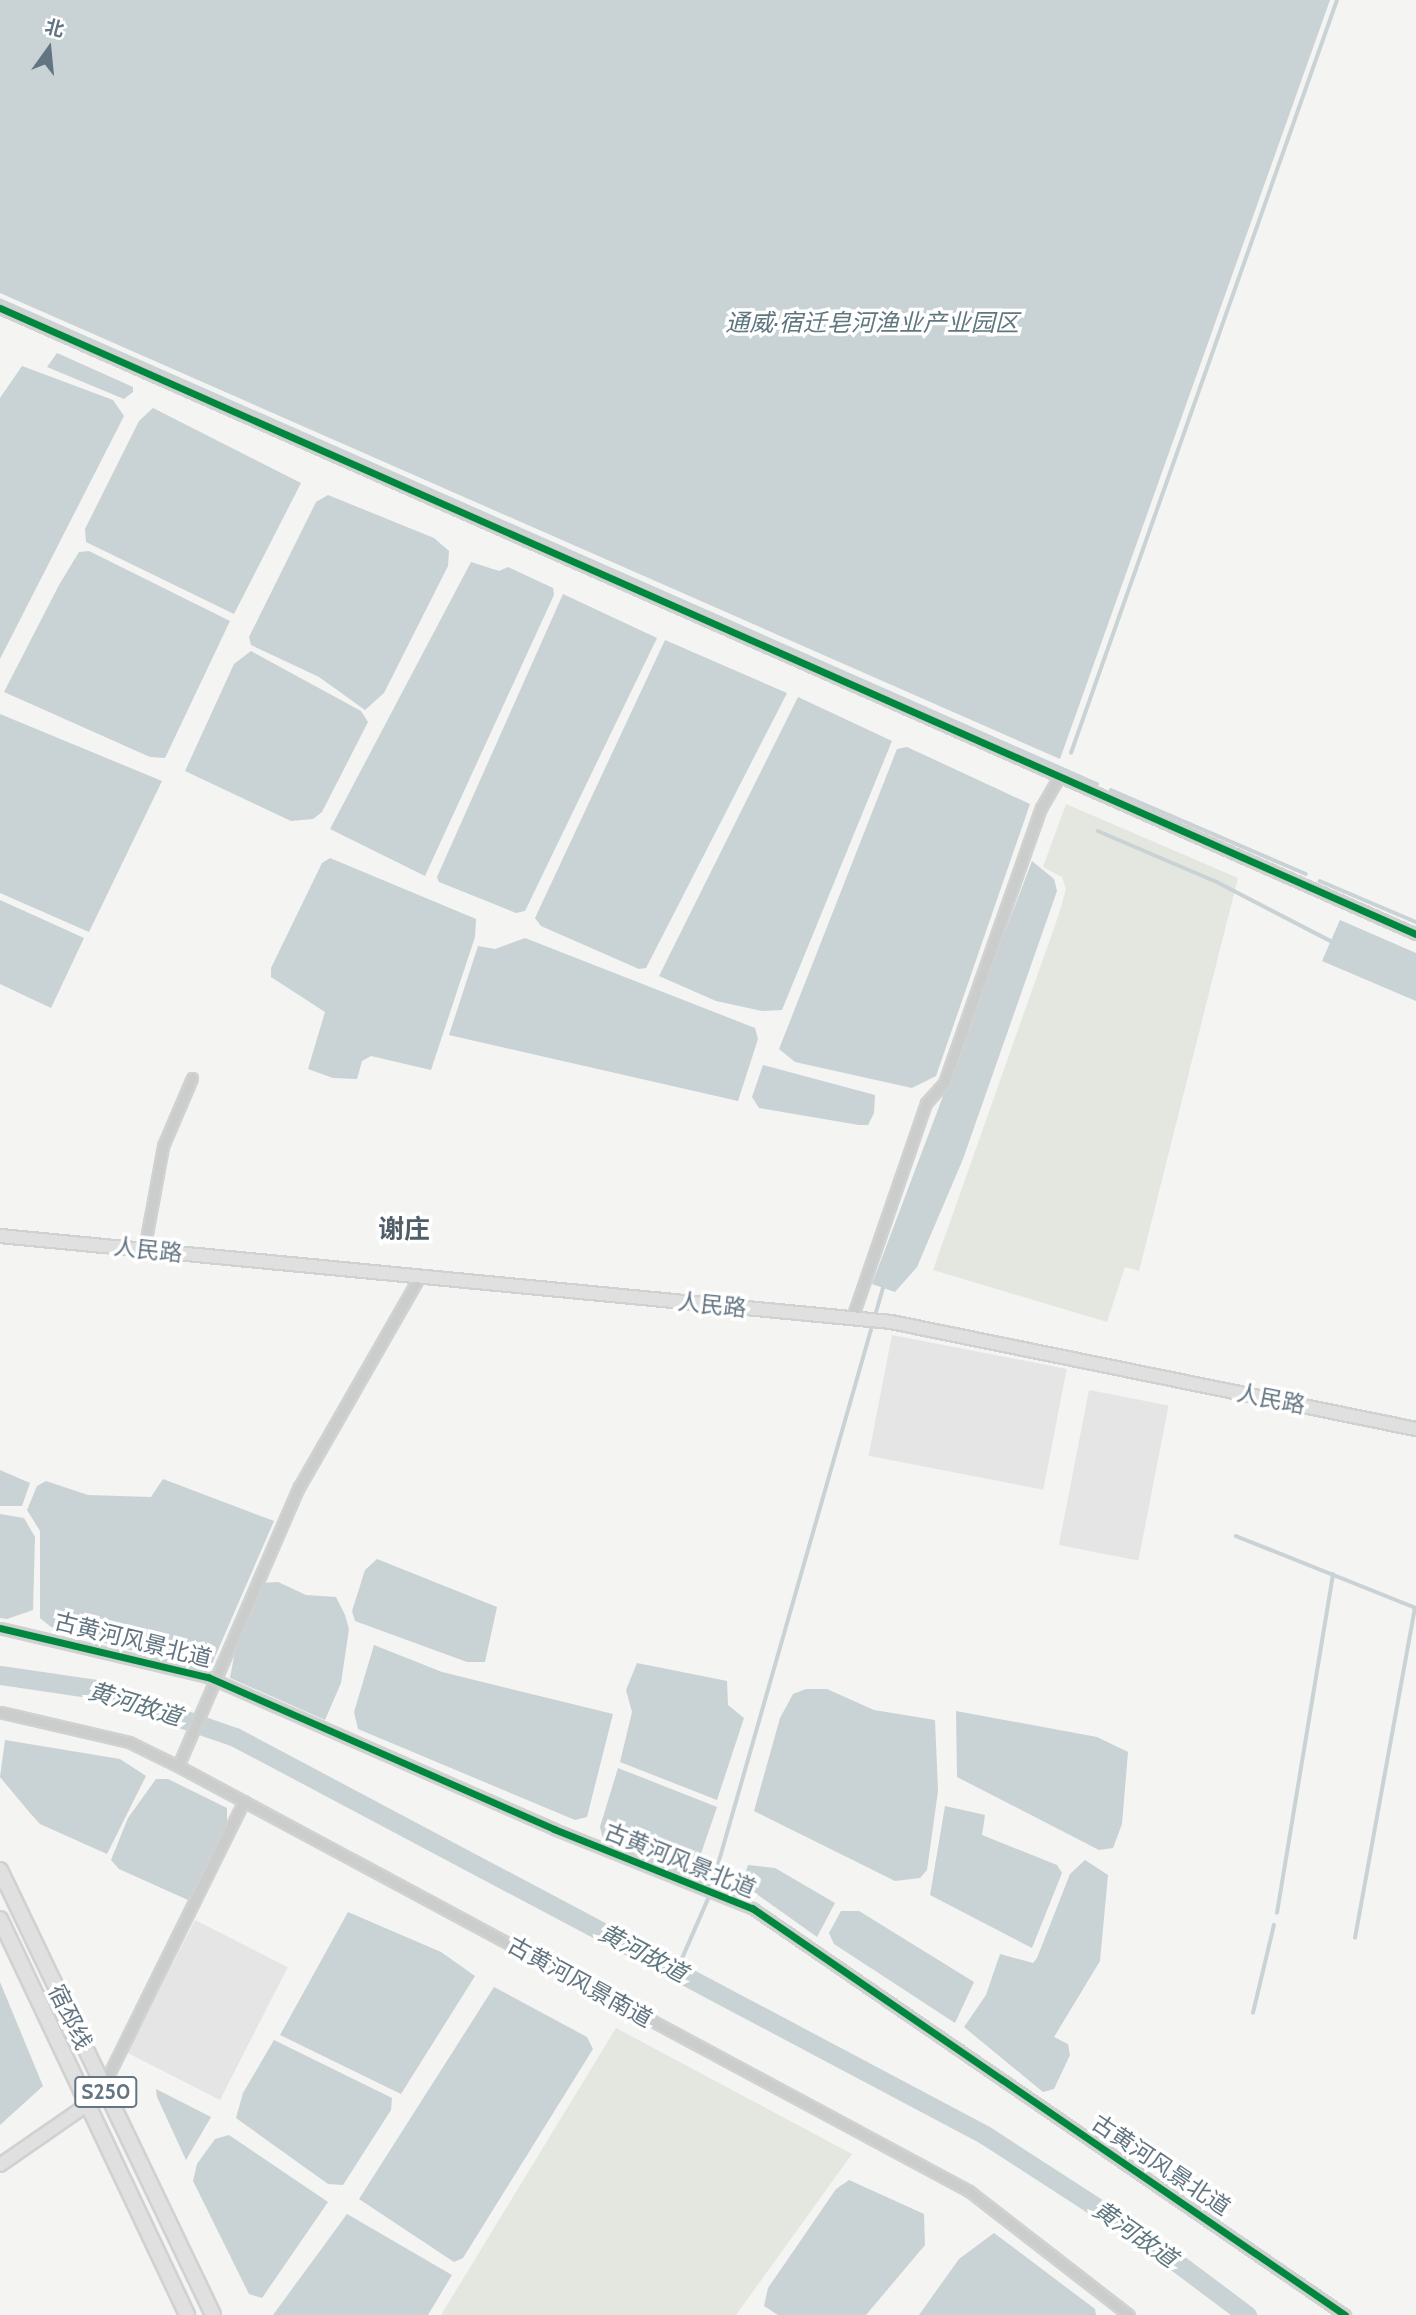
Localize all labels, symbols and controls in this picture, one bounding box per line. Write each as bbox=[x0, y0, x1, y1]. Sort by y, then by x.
north arrow bbox=[14, 14, 84, 84]
text: 北 bbox=[42, 15, 67, 42]
water label: 通威·宿迁皂河渔业产业园区 bbox=[725, 309, 1019, 337]
district label: 谢庄 bbox=[378, 1214, 430, 1246]
street label: 人民路 bbox=[112, 1233, 184, 1267]
street label: 人民路 bbox=[676, 1288, 748, 1322]
street label: 人民路 bbox=[1235, 1379, 1307, 1419]
street label: 古黄河风景北道 bbox=[52, 1607, 214, 1673]
water label: 黄河故道 bbox=[85, 1676, 185, 1732]
street label: 古黄河风景北道 bbox=[600, 1817, 760, 1903]
water label: 黄河故道 bbox=[594, 1918, 692, 1988]
street label: 古黄河风景南道 bbox=[503, 1931, 657, 2033]
street label: 宿邳线 bbox=[42, 1980, 98, 2054]
road number: S250 bbox=[73, 2074, 139, 2110]
street label: 古黄河风景北道 bbox=[1087, 2109, 1235, 2221]
water label: 黄河故道 bbox=[1087, 2195, 1183, 2273]

